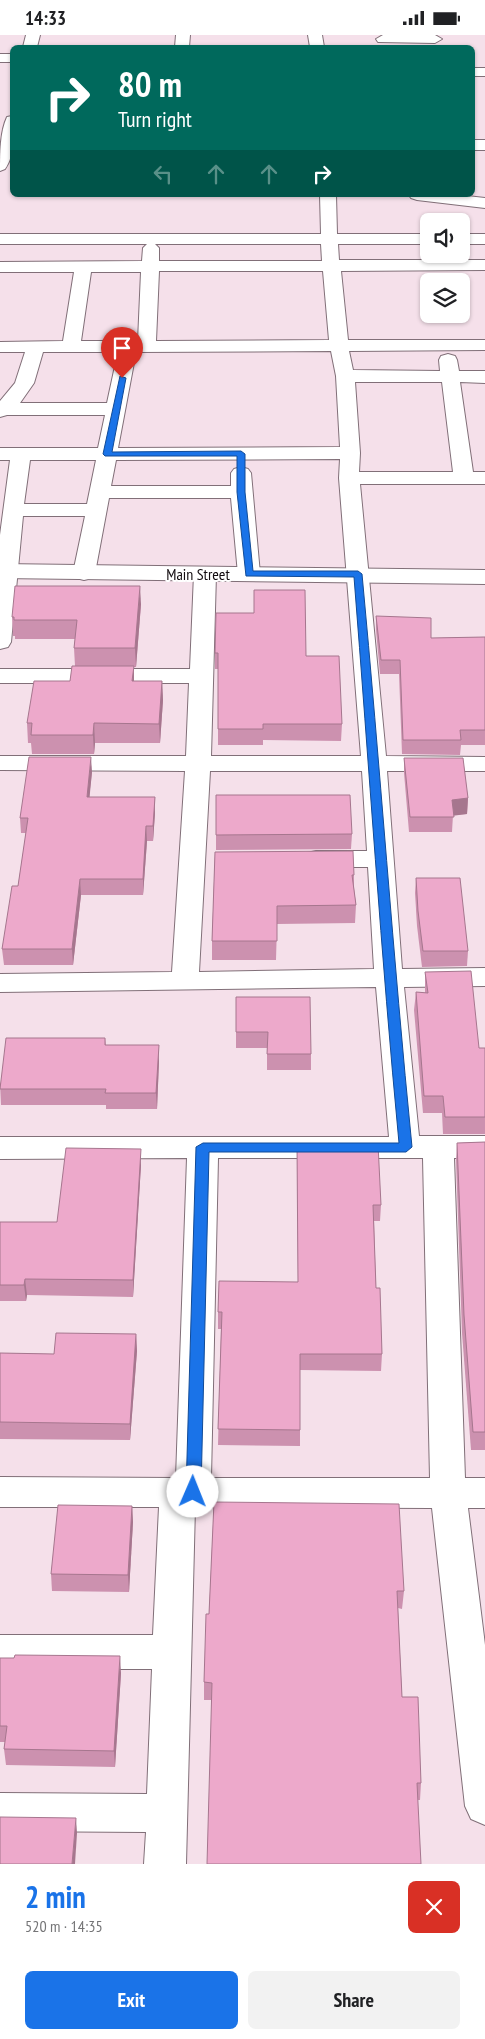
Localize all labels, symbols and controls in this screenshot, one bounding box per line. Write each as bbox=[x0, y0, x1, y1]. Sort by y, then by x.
text: 14:33 bbox=[25, 6, 66, 30]
text: 80 m bbox=[118, 61, 182, 107]
icon: right bbox=[35, 65, 100, 130]
text: Turn right bbox=[118, 105, 192, 133]
icon: left bbox=[149, 160, 177, 188]
icon: ahead bbox=[202, 160, 230, 188]
icon: ahead bbox=[255, 160, 283, 188]
icon: right bbox=[308, 160, 336, 188]
map controls bbox=[420, 213, 470, 323]
button: sound bbox=[420, 213, 470, 263]
button: layers bbox=[420, 273, 470, 323]
pin bbox=[101, 327, 143, 378]
icon: arrive bbox=[108, 334, 136, 362]
street label: Main Street bbox=[166, 564, 230, 584]
position arrow bbox=[166, 1465, 218, 1517]
text: 2 min bbox=[25, 1877, 86, 1916]
button: close bbox=[408, 1881, 460, 1933]
text: 520 m · 14:35 bbox=[25, 1916, 103, 1936]
button: Exit bbox=[25, 1971, 238, 2029]
button: Share bbox=[248, 1971, 460, 2029]

